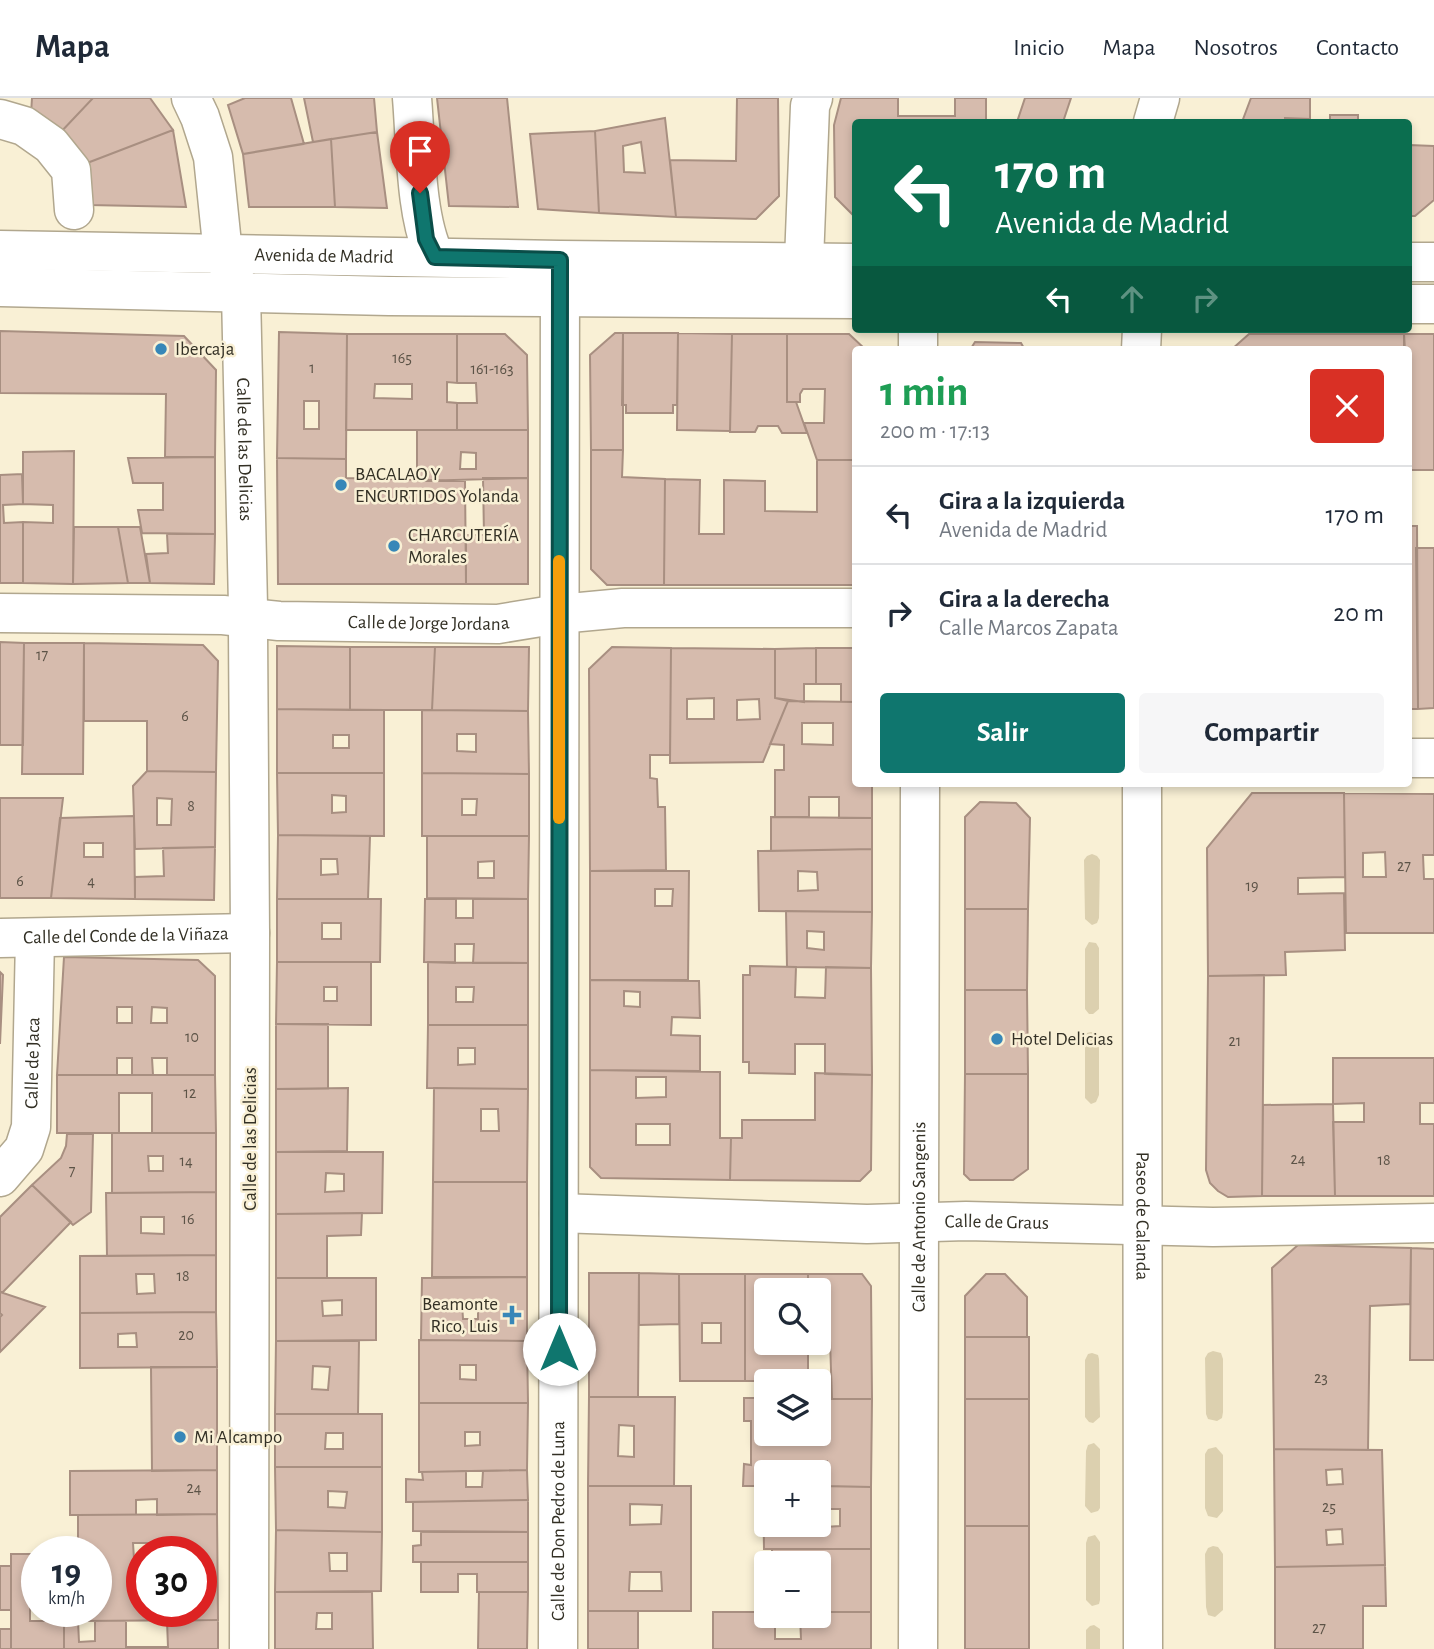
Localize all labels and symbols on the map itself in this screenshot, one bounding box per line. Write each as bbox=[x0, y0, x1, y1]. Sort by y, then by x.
pin bbox=[390, 121, 450, 193]
street label: Avenida de Madrid bbox=[254, 245, 394, 267]
place label: Ibercaja bbox=[175, 340, 235, 359]
marker: Ibercaja bbox=[153, 341, 169, 357]
house number: 165 bbox=[392, 350, 412, 366]
house number: 1 bbox=[309, 360, 315, 376]
house number: 161-163 bbox=[470, 361, 514, 377]
street label: Calle de las Delicias bbox=[233, 377, 256, 521]
place label: BACALAO Y ENCURTIDOS Yolanda bbox=[355, 465, 519, 506]
marker: BACALAO Y ENCURTIDOS Yolanda bbox=[333, 477, 349, 493]
place label: CHARCUTERÍA Morales bbox=[408, 524, 519, 567]
marker: CHARCUTERÍA Morales bbox=[386, 538, 402, 554]
street label: Calle de Jorge Jordana bbox=[348, 612, 511, 634]
house number: 17 bbox=[36, 647, 48, 663]
house number: 6 bbox=[181, 708, 189, 724]
house number: 8 bbox=[187, 798, 195, 814]
house number: 27 bbox=[1397, 858, 1411, 874]
house number: 6 bbox=[16, 873, 24, 889]
house number: 4 bbox=[87, 873, 95, 889]
house number: 19 bbox=[1245, 878, 1259, 894]
street label: Calle del Conde de la Viñaza bbox=[23, 924, 229, 947]
street label: Calle de Jaca bbox=[22, 1017, 43, 1109]
house number: 10 bbox=[185, 1029, 199, 1045]
place label: Hotel Delicias bbox=[1011, 1030, 1113, 1049]
marker: Hotel Delicias bbox=[989, 1031, 1005, 1047]
house number: 21 bbox=[1229, 1033, 1241, 1049]
street label: Calle de las Delicias bbox=[241, 1067, 260, 1211]
house number: 12 bbox=[184, 1085, 196, 1101]
street label: Calle de Antonio Sangenis bbox=[909, 1122, 929, 1312]
house number: 24 bbox=[1291, 1151, 1306, 1167]
street label: Paseo de Calanda bbox=[1133, 1152, 1152, 1281]
house number: 18 bbox=[1377, 1152, 1391, 1168]
house number: 14 bbox=[179, 1153, 193, 1169]
house number: 7 bbox=[69, 1163, 76, 1179]
house number: 16 bbox=[181, 1211, 195, 1227]
street label: Calle de Graus bbox=[944, 1211, 1049, 1233]
house number: 18 bbox=[176, 1268, 190, 1284]
place label: Beamonte Rico, Luis bbox=[422, 1295, 498, 1336]
marker: Beamonte Rico, Luis bbox=[504, 1307, 520, 1323]
position arrow bbox=[522, 1312, 596, 1386]
house number: 20 bbox=[178, 1327, 194, 1343]
house number: 23 bbox=[1314, 1370, 1328, 1386]
street label: Calle de Don Pedro de Luna bbox=[549, 1421, 568, 1621]
place label: Mi Alcampo bbox=[194, 1428, 282, 1447]
marker: Mi Alcampo bbox=[172, 1429, 188, 1445]
house number: 24 bbox=[187, 1480, 202, 1496]
house number: 25 bbox=[1322, 1499, 1336, 1515]
speed limit sign: 30 bbox=[126, 1536, 217, 1627]
house number: 27 bbox=[1312, 1620, 1326, 1636]

